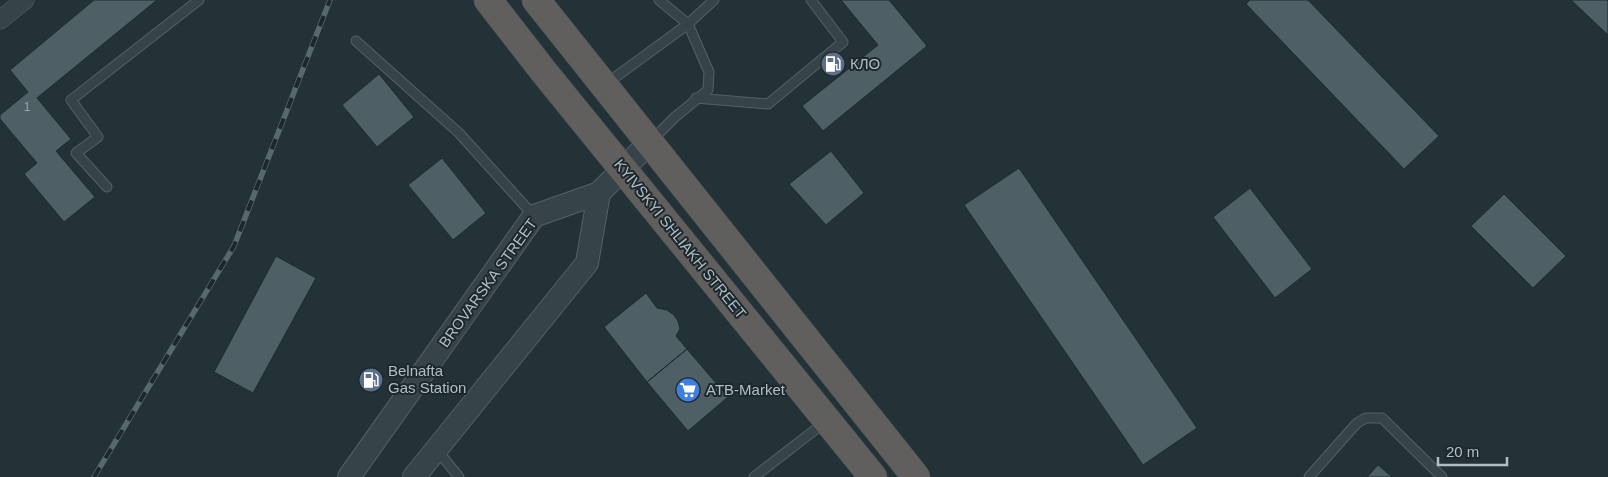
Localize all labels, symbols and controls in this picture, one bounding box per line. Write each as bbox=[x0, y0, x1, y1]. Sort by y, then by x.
fuel station icon: КЛО bbox=[820, 51, 846, 77]
place label: КЛО bbox=[850, 55, 880, 72]
house number: 1 bbox=[24, 100, 31, 114]
street label: KYIVSKYI SHLIAKH STREET bbox=[611, 156, 750, 322]
street label: BROVARSKA STREET bbox=[435, 215, 540, 350]
place label: Belnafta Gas Station bbox=[388, 362, 466, 396]
fuel station icon: Belnafta Gas Station bbox=[358, 367, 384, 393]
supermarket icon: ATB-Market bbox=[675, 377, 701, 403]
place label: ATB-Market bbox=[706, 381, 786, 398]
scale bar bbox=[1438, 434, 1507, 466]
text: 20 m bbox=[1446, 443, 1479, 460]

